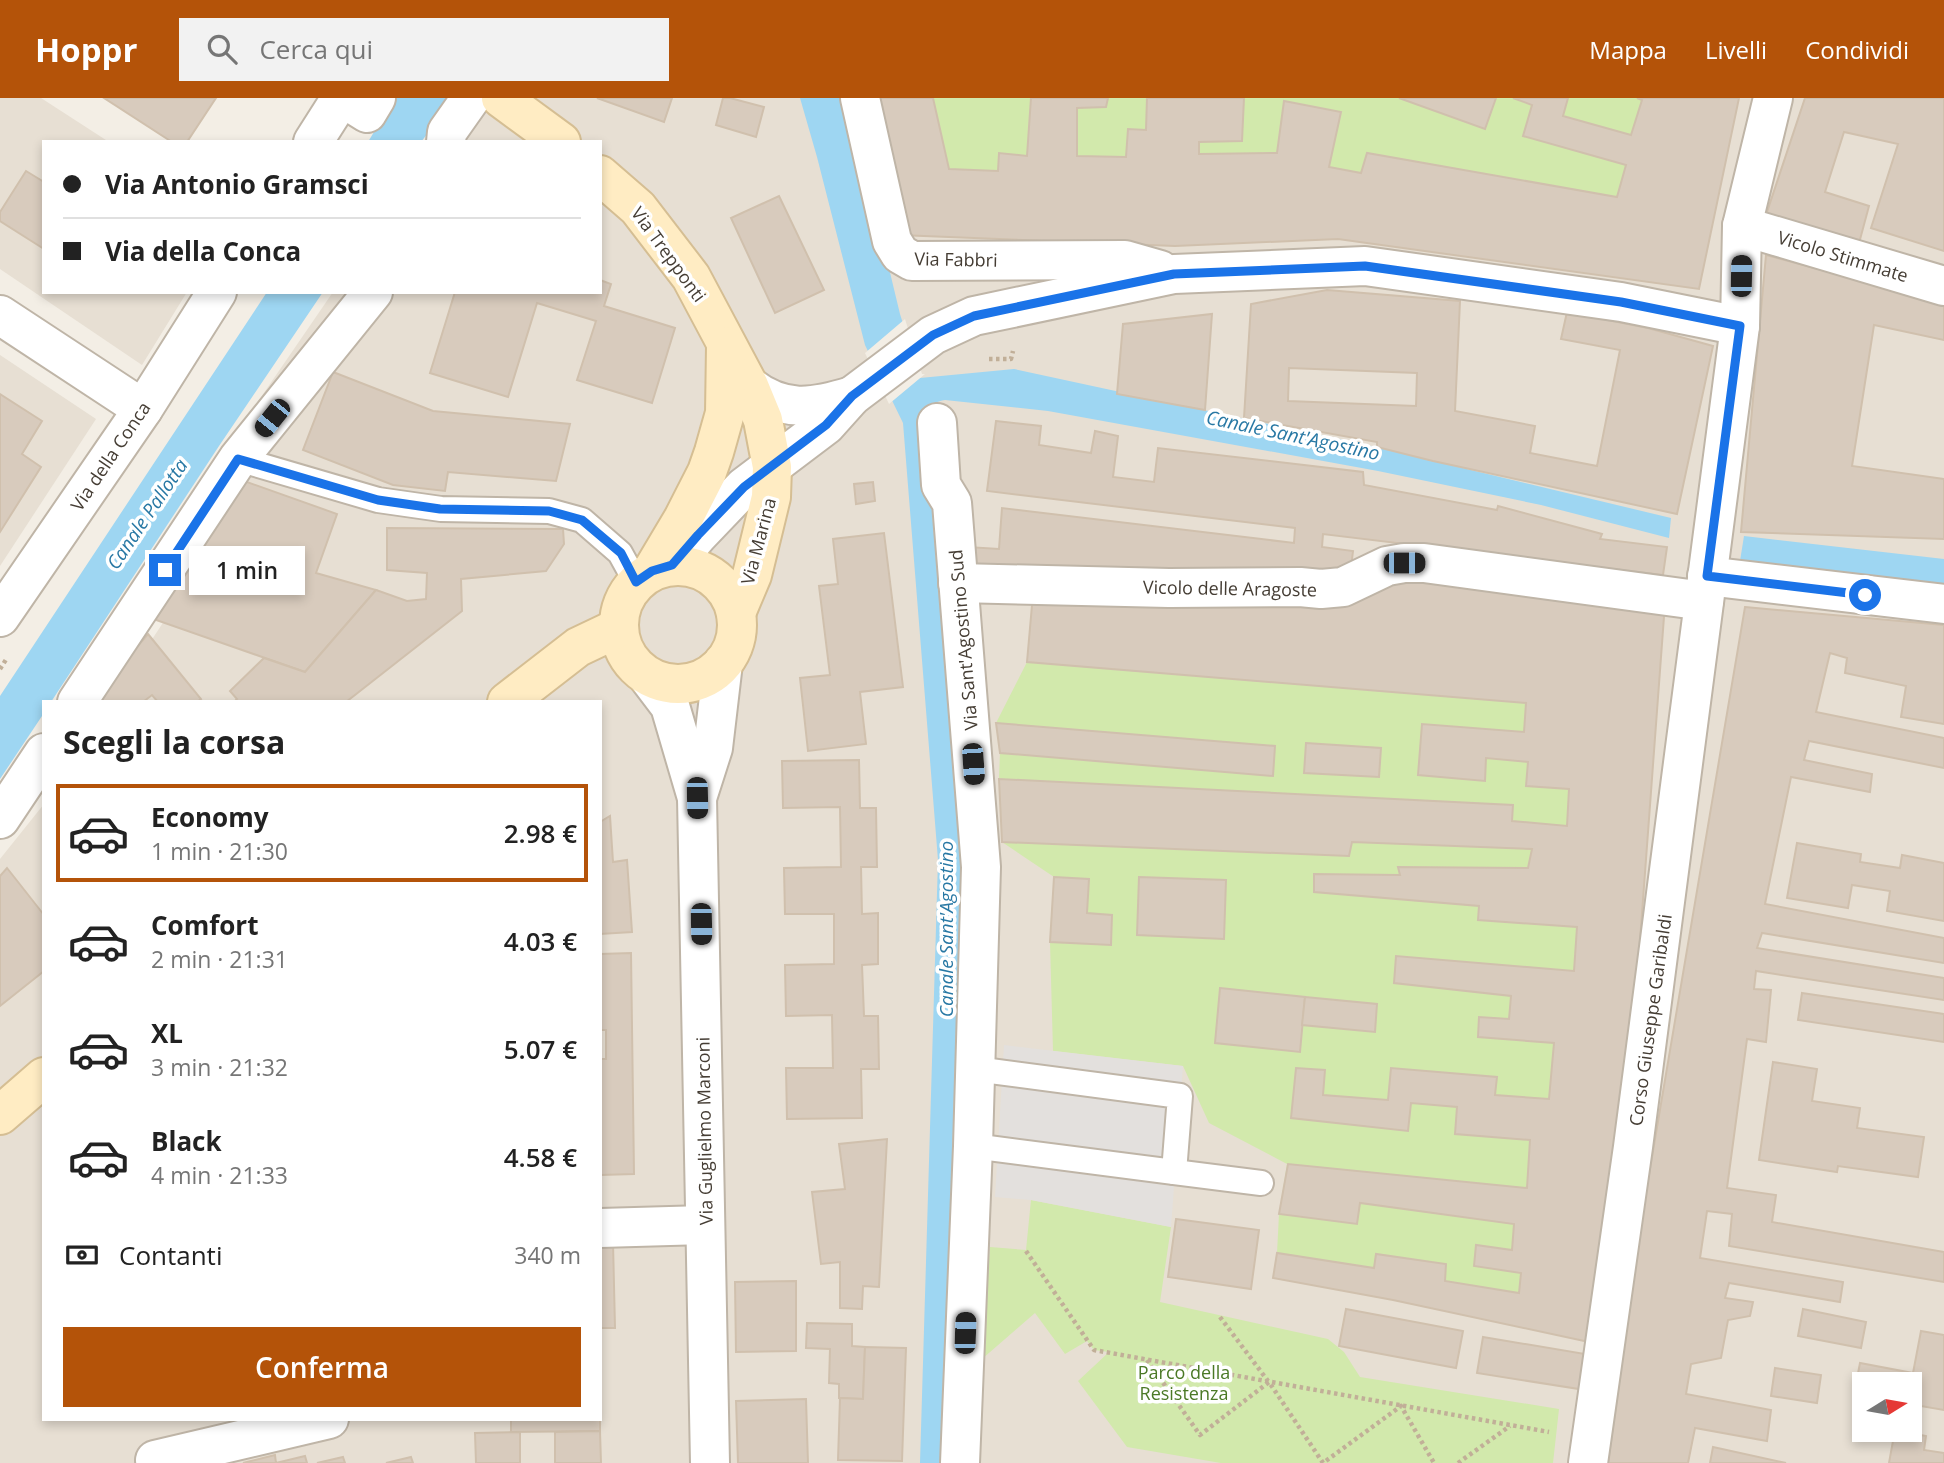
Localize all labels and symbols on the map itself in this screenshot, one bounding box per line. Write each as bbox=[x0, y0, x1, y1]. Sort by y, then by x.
street label: Via Trepponti bbox=[626, 202, 712, 306]
street label: Vicolo Stimmate bbox=[1775, 225, 1911, 287]
street label: Via Fabbri bbox=[914, 246, 998, 272]
car bbox=[1731, 255, 1752, 297]
car bbox=[251, 395, 294, 441]
street label: Via della Conca bbox=[65, 397, 155, 515]
water label: Canale Sant'Agostino bbox=[1204, 404, 1382, 466]
water label: Canale Pallotta bbox=[100, 454, 194, 574]
street label: Via Marina bbox=[735, 495, 781, 587]
callout: 1 min bbox=[190, 546, 305, 594]
street label: Via Sant'Agostino Sud bbox=[943, 549, 983, 731]
car bbox=[1384, 553, 1426, 574]
route end bbox=[149, 554, 181, 586]
street label: Vicolo delle Aragoste bbox=[1143, 574, 1317, 602]
route start bbox=[1849, 579, 1881, 611]
car bbox=[962, 742, 985, 786]
car bbox=[687, 777, 708, 819]
water label: Canale Sant'Agostino bbox=[933, 841, 959, 1017]
car bbox=[691, 903, 712, 945]
street label: Corso Giuseppe Garibaldi bbox=[1623, 912, 1677, 1128]
street label: Via Guglielmo Marconi bbox=[690, 1037, 718, 1225]
car bbox=[954, 1312, 977, 1354]
park label: Parco della Resistenza bbox=[1138, 1360, 1230, 1405]
north arrow bbox=[1852, 1372, 1922, 1442]

